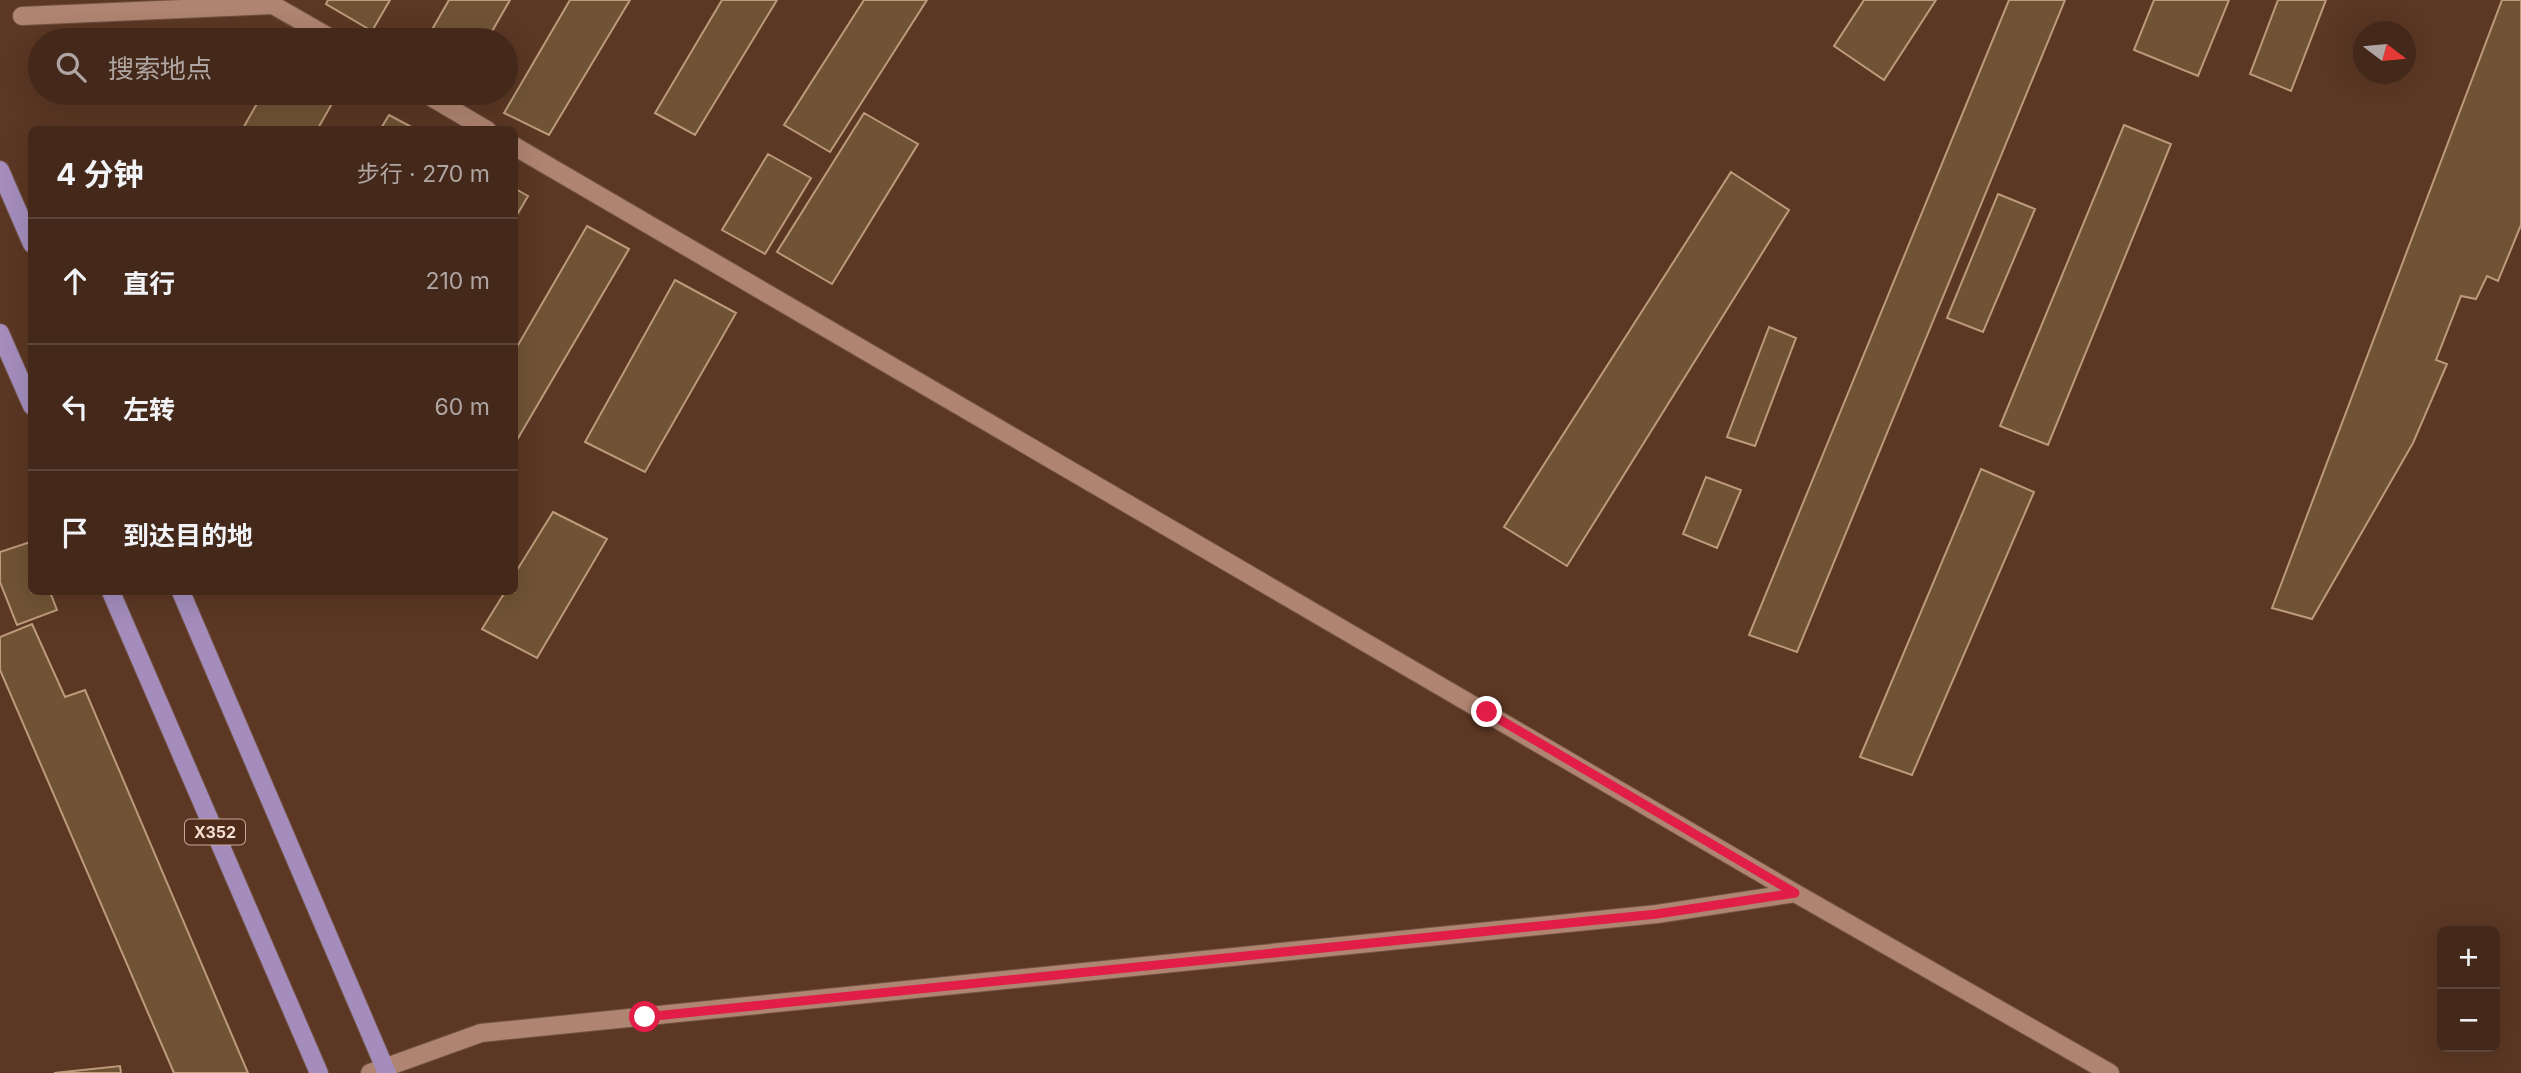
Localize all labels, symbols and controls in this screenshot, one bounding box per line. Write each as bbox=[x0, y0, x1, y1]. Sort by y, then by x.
north arrow bbox=[2353, 21, 2416, 84]
search box bbox=[28, 28, 518, 105]
icon: search bbox=[52, 48, 90, 86]
text: 搜索地点 bbox=[108, 53, 212, 84]
text: 4 分钟 bbox=[56, 156, 143, 192]
text: 步行 · 270 m bbox=[357, 160, 490, 188]
icon: ahead bbox=[56, 262, 94, 300]
text: 210 m bbox=[425, 267, 490, 295]
text: 直行 bbox=[123, 268, 175, 299]
icon: left bbox=[56, 388, 94, 426]
text: 60 m bbox=[435, 393, 490, 421]
text: 左转 bbox=[123, 394, 175, 425]
icon: arrive bbox=[56, 514, 94, 552]
text: 到达目的地 bbox=[123, 520, 253, 551]
route end bbox=[1471, 696, 1502, 727]
road number: X352 bbox=[185, 820, 245, 845]
map controls bbox=[2437, 926, 2500, 1052]
button: + bbox=[2437, 926, 2500, 989]
button: − bbox=[2437, 989, 2500, 1052]
route start bbox=[629, 1001, 660, 1032]

